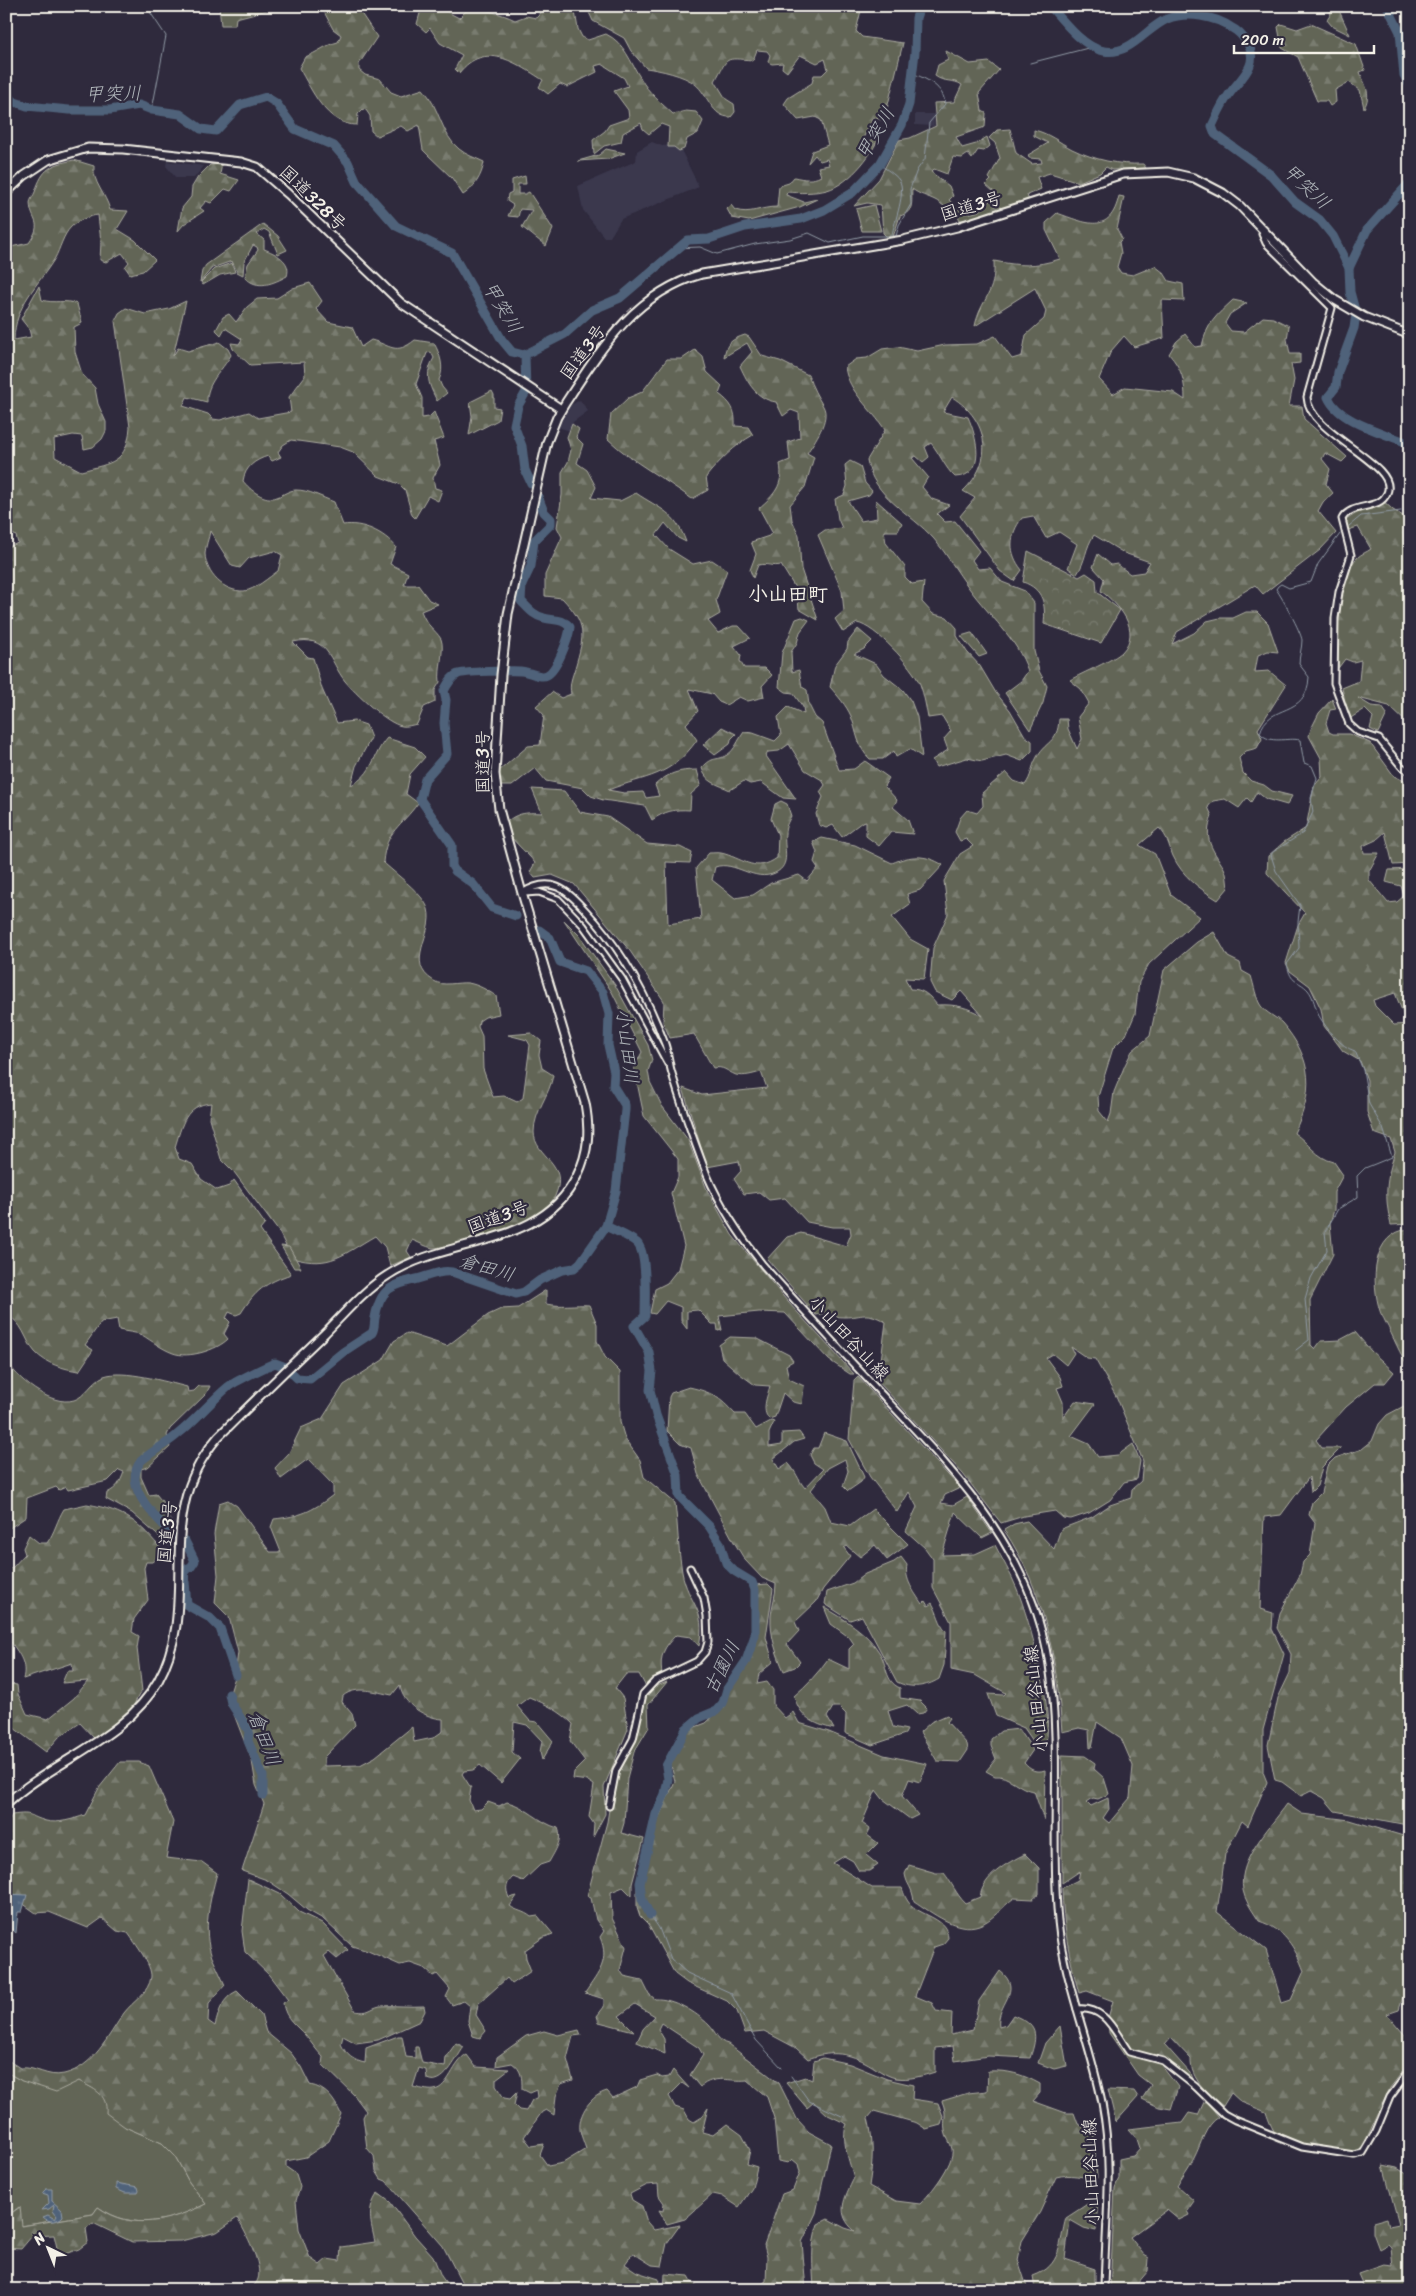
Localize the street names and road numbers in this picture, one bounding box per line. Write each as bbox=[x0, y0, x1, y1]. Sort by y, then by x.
street label: 国道328号 bbox=[271, 157, 355, 239]
street label: 国道3号 bbox=[936, 181, 1006, 231]
street label: 国道3号 bbox=[551, 317, 615, 387]
street label: 国道3号 bbox=[467, 730, 499, 794]
street label: 国道3号 bbox=[463, 1191, 533, 1243]
street label: 小山田谷山線 bbox=[800, 1288, 898, 1388]
street label: 国道3号 bbox=[148, 1499, 186, 1565]
street label: 小山田谷山線 bbox=[1014, 1644, 1058, 1754]
street label: 小山田谷山線 bbox=[1073, 2117, 1109, 2227]

